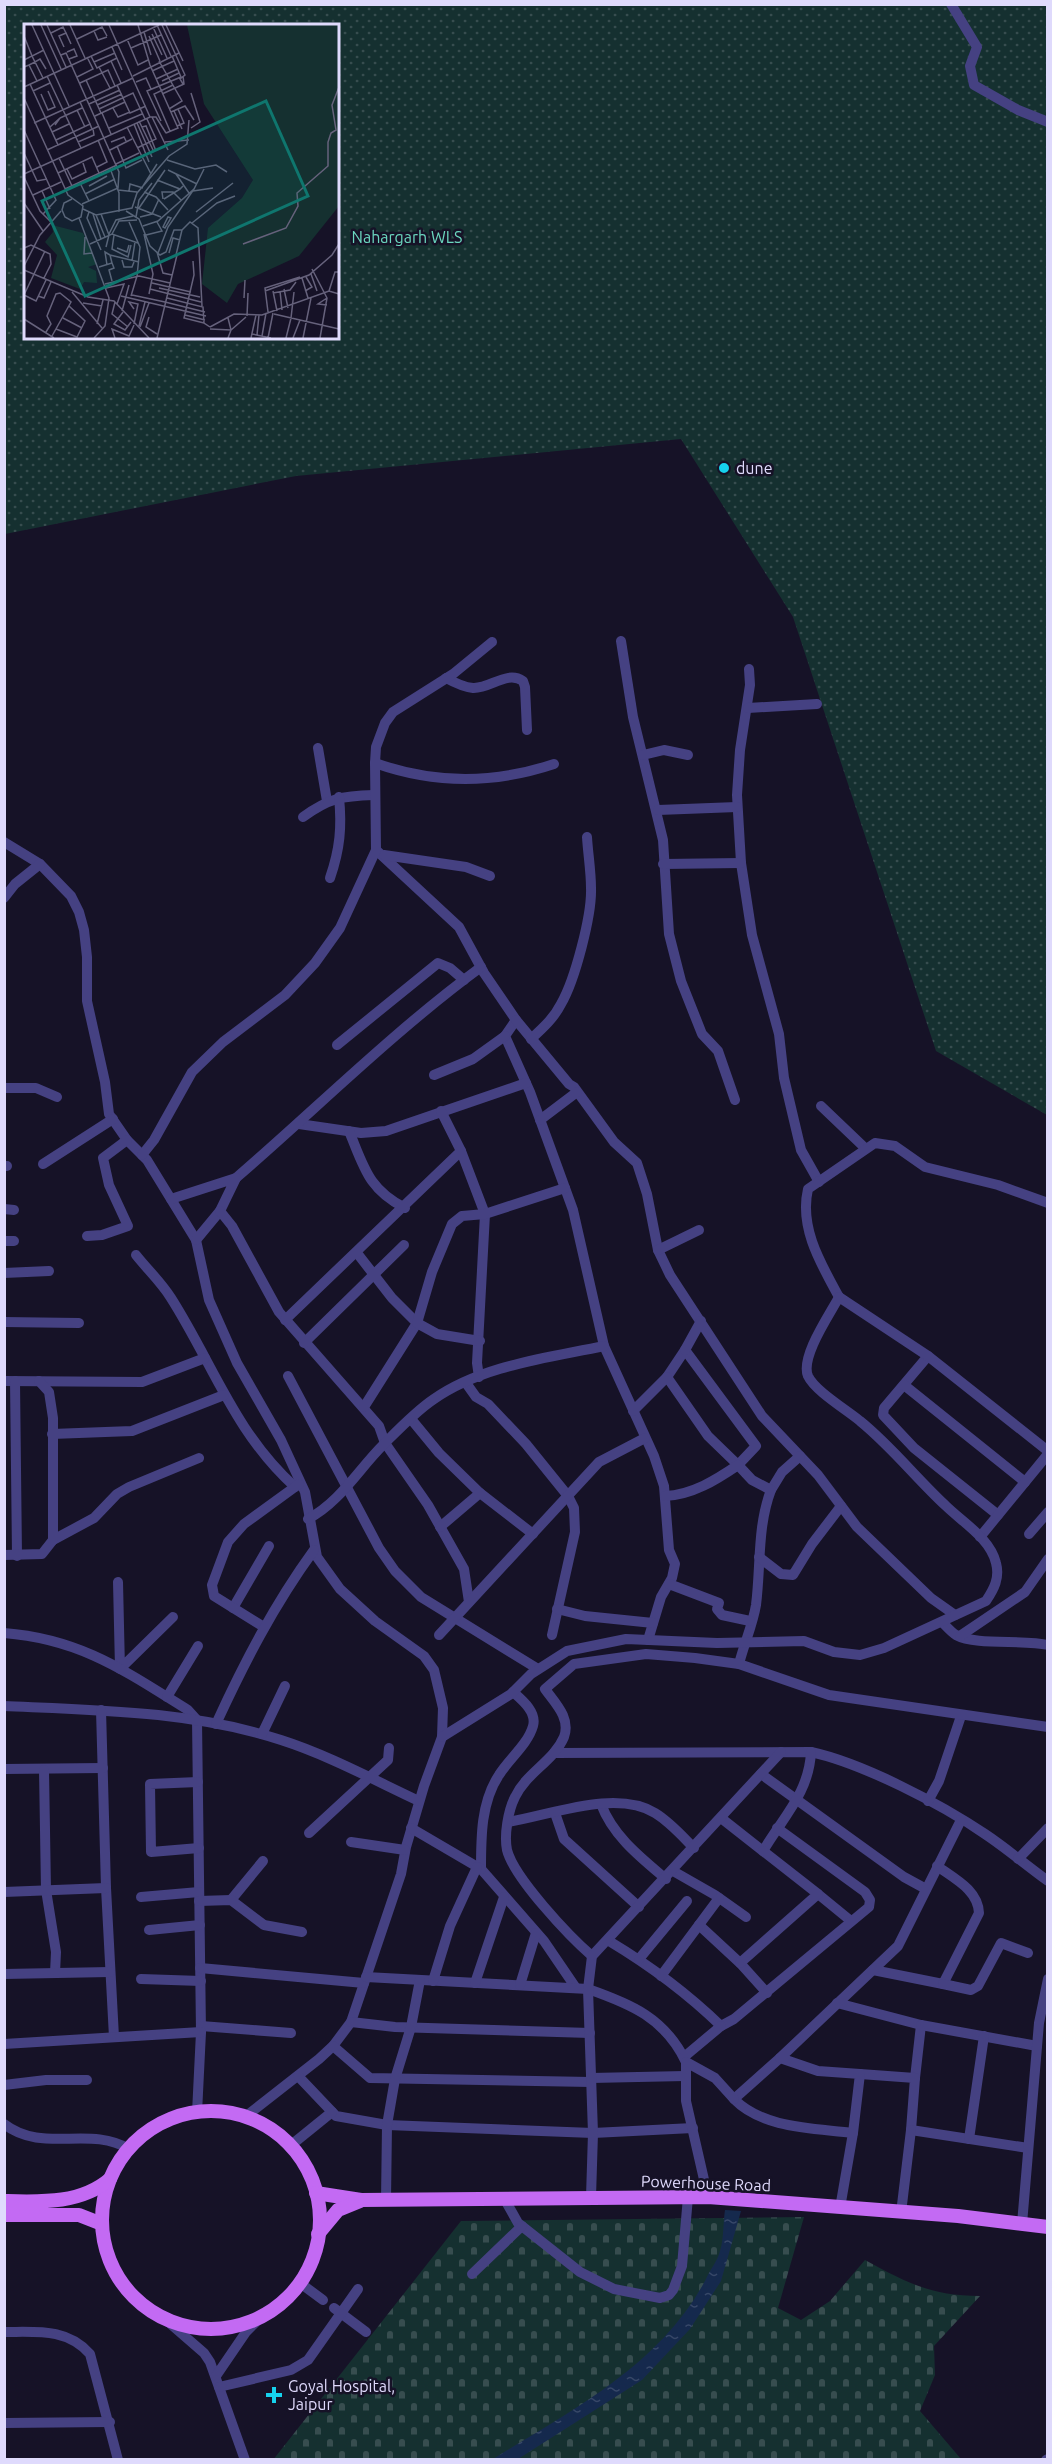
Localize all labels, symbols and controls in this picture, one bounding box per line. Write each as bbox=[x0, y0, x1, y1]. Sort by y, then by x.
inset map bbox=[24, 24, 339, 339]
park label: Nahargarh WLS bbox=[352, 228, 462, 246]
place label: dune bbox=[736, 459, 772, 477]
marker: dune bbox=[717, 461, 731, 475]
street label: Powerhouse Road bbox=[641, 2172, 771, 2194]
place label: Goyal Hospital, Jaipur bbox=[288, 2377, 395, 2413]
marker: Goyal Hospital, Jaipur bbox=[265, 2386, 283, 2404]

